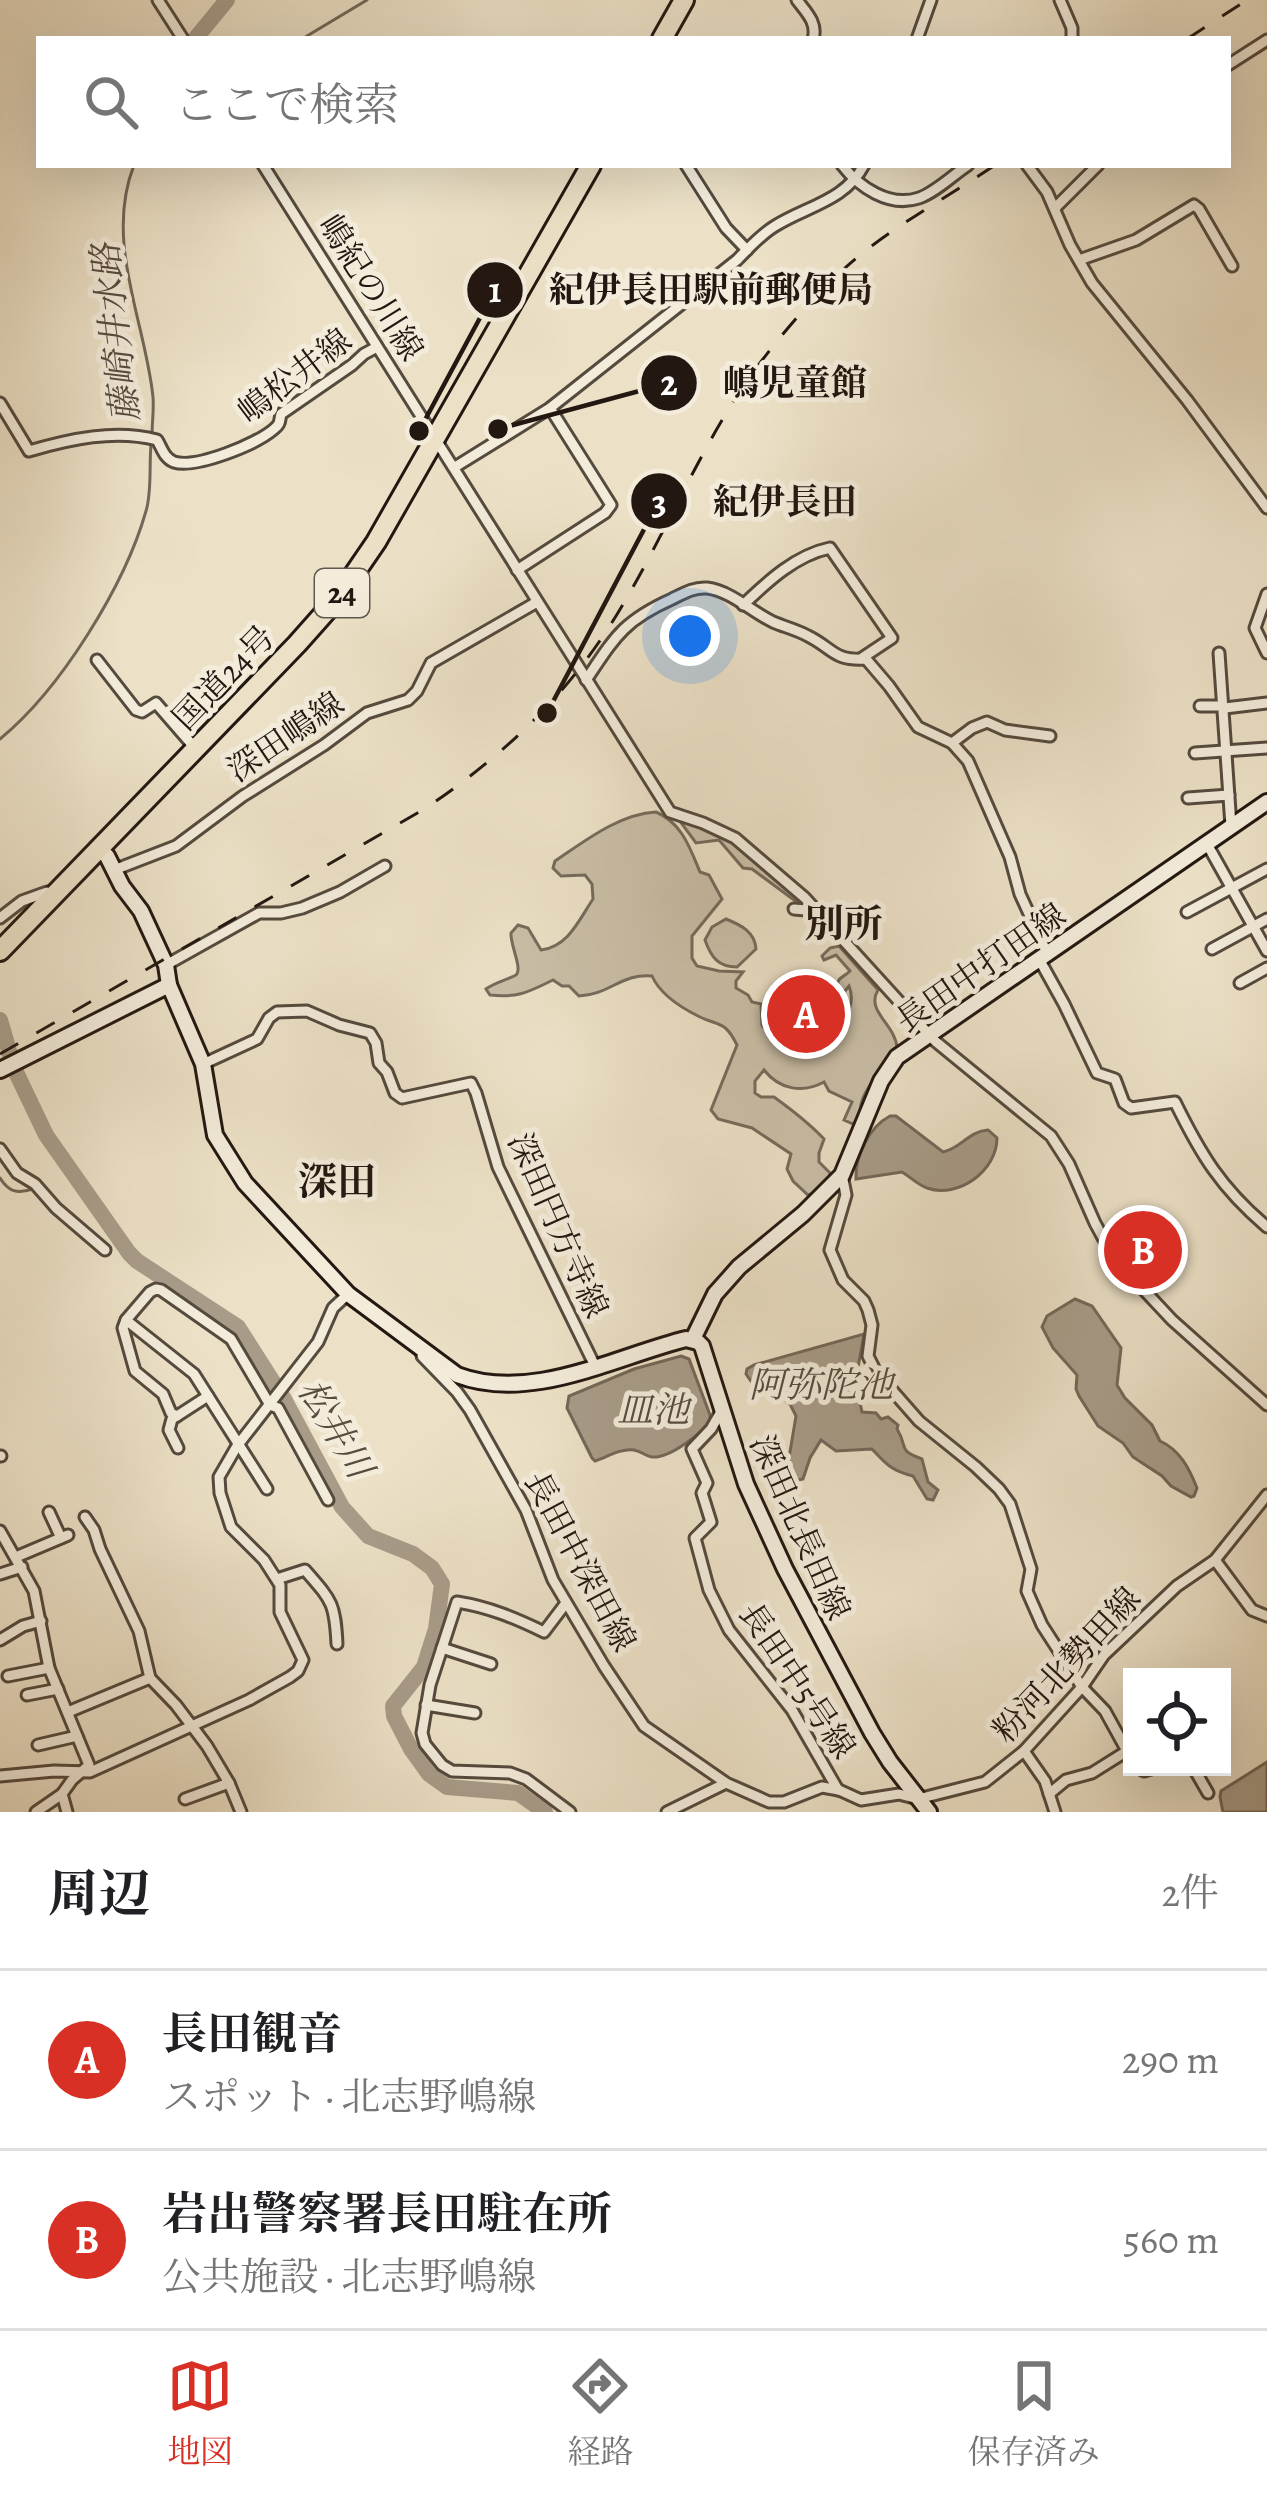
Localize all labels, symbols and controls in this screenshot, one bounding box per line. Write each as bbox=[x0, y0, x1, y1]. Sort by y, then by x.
search box bbox=[36, 36, 1231, 168]
icon: search bbox=[78, 69, 144, 135]
text: ここで検索 bbox=[174, 74, 399, 136]
street label: 嶋紀の川線 bbox=[309, 205, 434, 369]
water label: 藤崎井水路 bbox=[80, 238, 151, 425]
callout: 紀伊長田駅前郵便局 bbox=[465, 254, 897, 326]
text: 1 bbox=[489, 265, 502, 314]
text: 紀伊長田駅前郵便局 bbox=[549, 265, 873, 314]
street label: 嶋松井線 bbox=[228, 318, 361, 433]
callout: 嶋児童館 bbox=[639, 347, 891, 419]
text: 2 bbox=[660, 358, 678, 407]
text: 嶋児童館 bbox=[723, 358, 867, 407]
callout: 紀伊長田 bbox=[629, 465, 881, 537]
text: 3 bbox=[651, 477, 667, 526]
text: 紀伊長田 bbox=[713, 477, 857, 526]
road number: 24 bbox=[315, 569, 369, 617]
your location bbox=[660, 606, 720, 666]
street label: 国道24号 bbox=[162, 615, 285, 740]
street label: 深田嶋線 bbox=[218, 681, 353, 792]
street label: 長田中打田線 bbox=[886, 892, 1074, 1043]
district label: 別所 bbox=[805, 897, 883, 950]
pin: A bbox=[767, 969, 845, 1059]
street label: 深田円方寺線 bbox=[498, 1126, 619, 1325]
district label: 深田 bbox=[298, 1155, 376, 1208]
pin: B bbox=[1104, 1205, 1182, 1295]
water label: 阿弥陀池 bbox=[749, 1360, 897, 1409]
water label: 松井川 bbox=[287, 1369, 386, 1491]
water label: 皿池 bbox=[617, 1385, 693, 1434]
street label: 深田北長田線 bbox=[740, 1428, 861, 1627]
street label: 長田中深田線 bbox=[514, 1463, 647, 1659]
street label: 粉河北勢田線 bbox=[982, 1577, 1150, 1752]
street label: 長田中5号線 bbox=[729, 1593, 866, 1767]
map controls bbox=[1123, 1668, 1231, 1776]
button: locate bbox=[1123, 1668, 1231, 1776]
text: 周辺 bbox=[48, 1859, 150, 1929]
text: 2件 bbox=[1161, 1866, 1219, 1919]
text: 長田観音 bbox=[162, 2003, 342, 2065]
text: A bbox=[75, 2033, 99, 2086]
text: 290 m bbox=[1122, 2033, 1219, 2086]
text: スポット · 北志野嶋線 bbox=[162, 2070, 536, 2123]
text: 岩出警察署長田駐在所 bbox=[162, 2183, 612, 2245]
text: B bbox=[75, 2213, 99, 2266]
text: 560 m bbox=[1123, 2213, 1219, 2266]
text: 公共施設 · 北志野嶋線 bbox=[162, 2250, 536, 2303]
tab: 地図 bbox=[167, 2353, 233, 2474]
tab: 経路 bbox=[567, 2353, 633, 2474]
tab: 保存済み bbox=[968, 2353, 1100, 2474]

